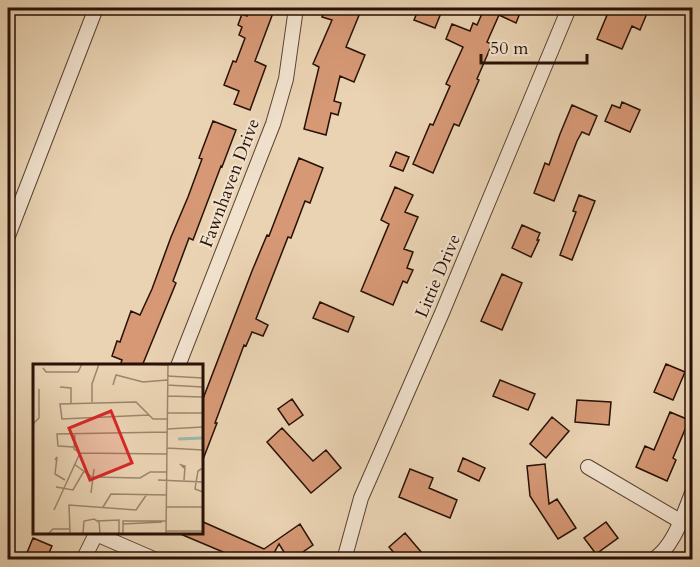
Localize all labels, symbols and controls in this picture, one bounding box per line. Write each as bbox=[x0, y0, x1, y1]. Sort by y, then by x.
scale bar bbox=[481, 27, 588, 65]
text: 50 m bbox=[490, 36, 529, 61]
street label: Fawnhaven Drive bbox=[194, 115, 266, 251]
street label: Littie Drive bbox=[409, 230, 467, 322]
inset map bbox=[33, 364, 202, 534]

